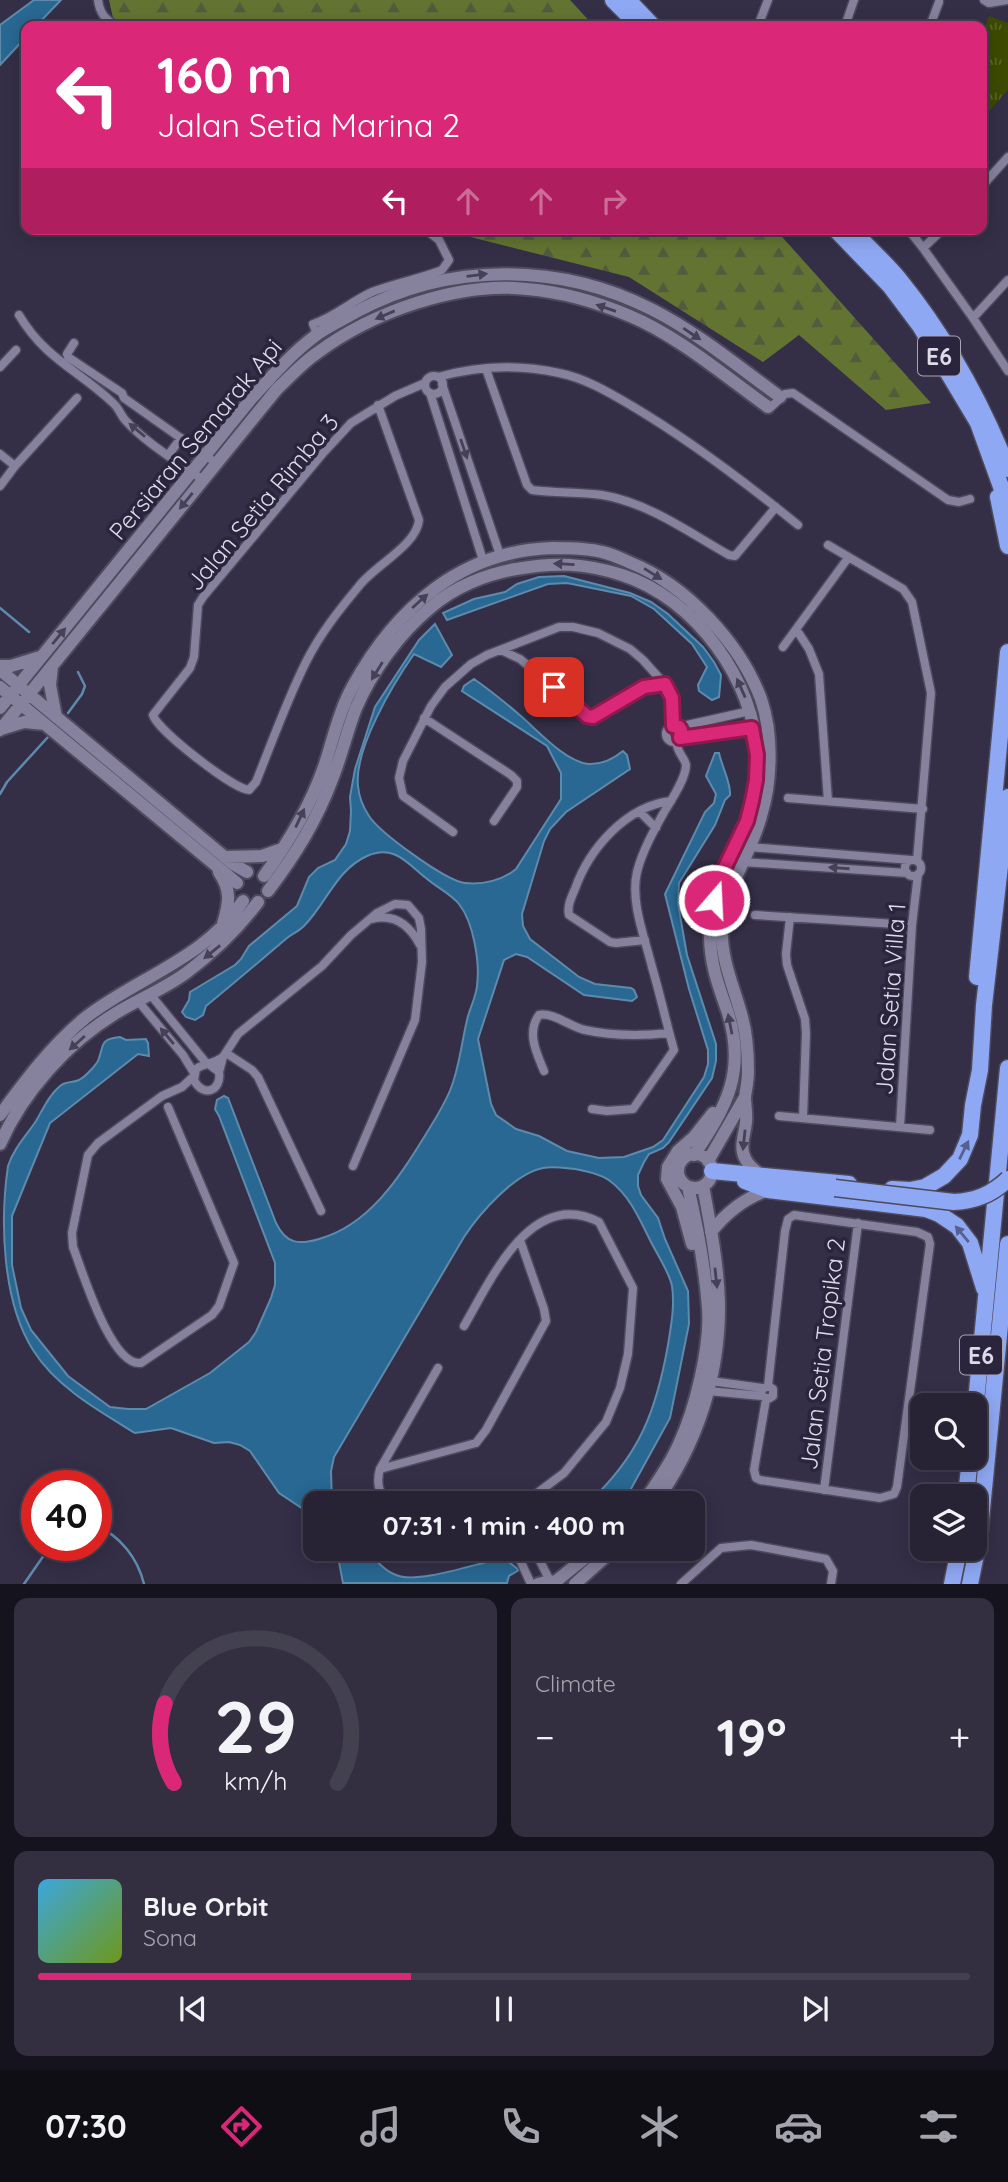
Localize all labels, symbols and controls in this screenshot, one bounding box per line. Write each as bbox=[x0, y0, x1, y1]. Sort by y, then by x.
text: 160 m bbox=[157, 44, 292, 105]
icon: left bbox=[42, 49, 133, 140]
text: Jalan Setia Marina 2 bbox=[157, 105, 460, 145]
icon: left bbox=[376, 182, 414, 220]
icon: ahead bbox=[449, 182, 487, 220]
icon: ahead bbox=[522, 182, 560, 220]
icon: right bbox=[595, 182, 633, 220]
one-way arrow bbox=[466, 270, 488, 281]
one-way arrow bbox=[596, 302, 617, 313]
one-way arrow bbox=[374, 309, 395, 320]
one-way arrow bbox=[682, 327, 702, 340]
street label: Persiaran Semarak Api bbox=[102, 332, 288, 546]
road number: E6 bbox=[918, 336, 960, 376]
street label: Jalan Setia Rimba 3 bbox=[179, 408, 345, 596]
one-way arrow bbox=[128, 423, 145, 438]
one-way arrow bbox=[459, 439, 470, 460]
one-way arrow bbox=[179, 492, 194, 509]
one-way arrow bbox=[553, 558, 575, 569]
one-way arrow bbox=[643, 568, 663, 581]
one-way arrow bbox=[411, 593, 428, 609]
one-way arrow bbox=[51, 628, 66, 646]
pin bbox=[524, 657, 584, 717]
one-way arrow bbox=[370, 662, 383, 681]
icon: arrive bbox=[535, 668, 573, 706]
one-way arrow bbox=[735, 677, 746, 698]
one-way arrow bbox=[295, 808, 306, 829]
one-way arrow bbox=[828, 862, 850, 873]
position arrow bbox=[677, 863, 751, 937]
street label: Jalan Setia Villa 1 bbox=[868, 902, 912, 1096]
one-way arrow bbox=[204, 945, 222, 960]
one-way arrow bbox=[725, 1013, 736, 1035]
one-way arrow bbox=[160, 1028, 175, 1045]
one-way arrow bbox=[68, 1035, 86, 1051]
one-way arrow bbox=[738, 1129, 749, 1151]
one-way arrow bbox=[958, 1140, 969, 1160]
one-way arrow bbox=[955, 1226, 970, 1243]
street label: Jalan Setia Tropika 2 bbox=[793, 1236, 851, 1472]
one-way arrow bbox=[711, 1267, 722, 1289]
road number: E6 bbox=[960, 1336, 1002, 1374]
map controls bbox=[910, 1393, 987, 1561]
button: search bbox=[910, 1393, 987, 1470]
speed limit sign: 40 bbox=[21, 1470, 112, 1561]
button: layers bbox=[910, 1484, 987, 1561]
text: 07:31 · 1 min · 400 m bbox=[383, 1509, 625, 1542]
text: Climate bbox=[535, 1669, 616, 1698]
text: 29 bbox=[214, 1681, 297, 1772]
text: 19° bbox=[717, 1704, 787, 1769]
text: − bbox=[535, 1713, 555, 1761]
text: + bbox=[949, 1713, 970, 1761]
text: km/h bbox=[224, 1765, 287, 1796]
text: Blue Orbit bbox=[143, 1890, 269, 1923]
text: Sona bbox=[143, 1923, 197, 1952]
icon: previous bbox=[174, 1990, 212, 2028]
icon: pause bbox=[485, 1990, 523, 2028]
icon: next bbox=[796, 1990, 834, 2028]
icon: directions bbox=[217, 2102, 266, 2151]
icon: music bbox=[356, 2102, 405, 2151]
icon: phone bbox=[496, 2102, 545, 2151]
icon: climate bbox=[635, 2102, 684, 2151]
icon: car bbox=[774, 2102, 823, 2151]
icon: filters bbox=[914, 2102, 963, 2151]
text: 07:30 bbox=[45, 2106, 127, 2146]

